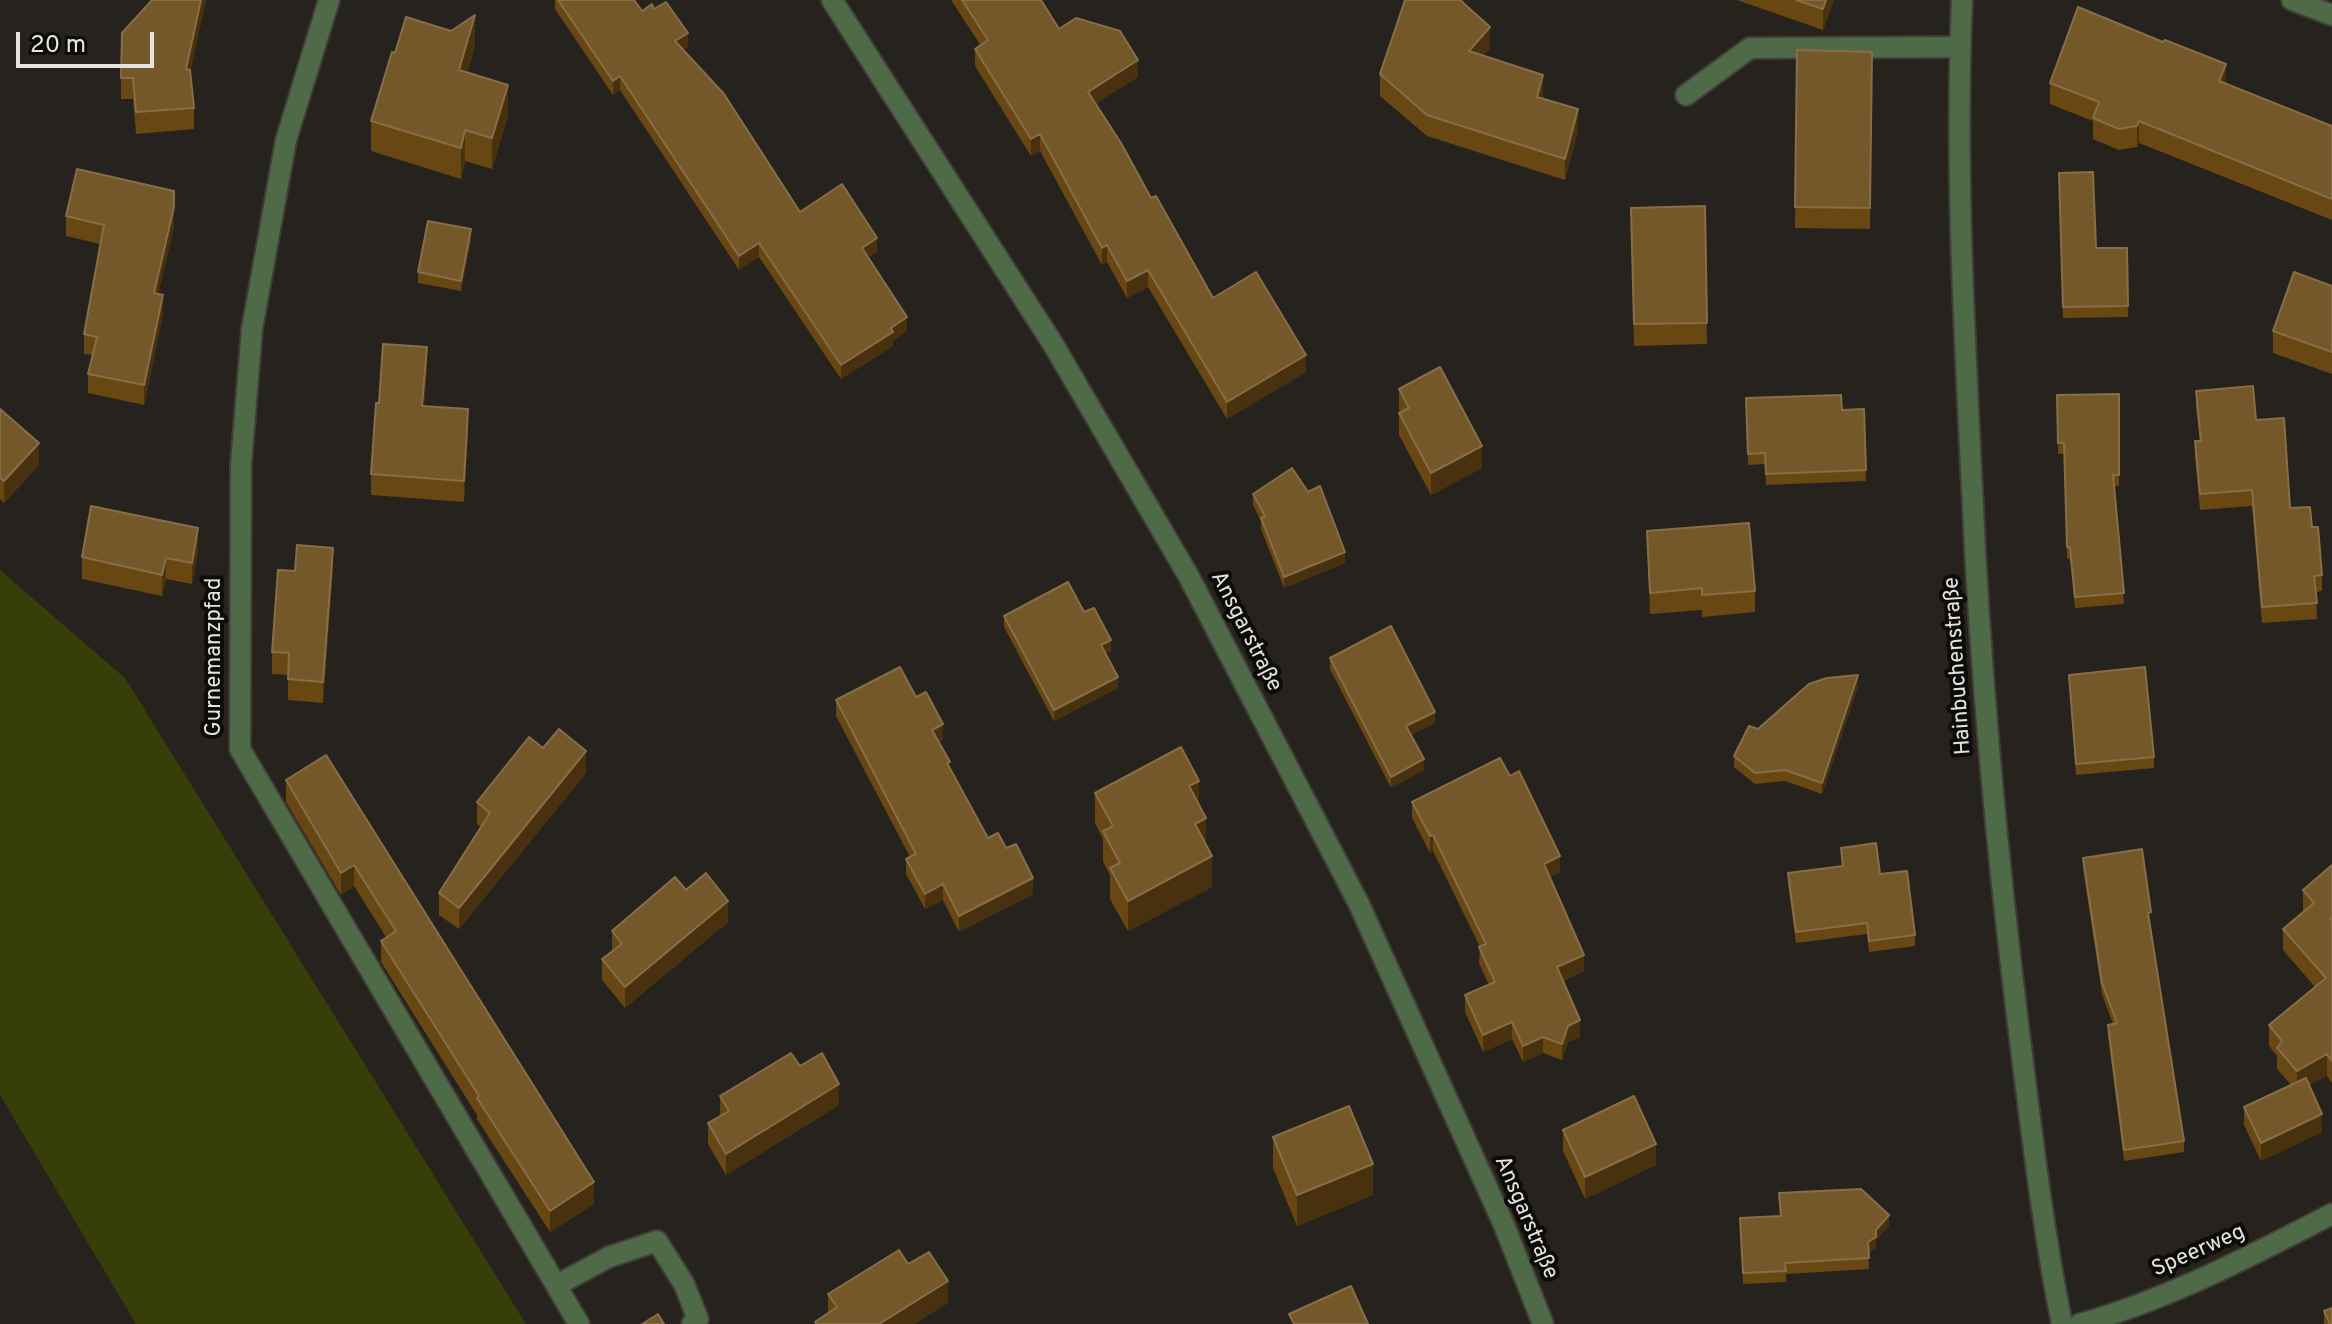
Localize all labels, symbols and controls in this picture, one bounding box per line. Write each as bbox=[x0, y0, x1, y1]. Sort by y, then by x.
scale bar bbox=[20, 16, 158, 66]
text: 20 m bbox=[30, 31, 86, 61]
street label: Ansgarstraße bbox=[1203, 567, 1287, 697]
street label: Hainbuchenstraße bbox=[1940, 576, 1978, 756]
street label: Gurnemanzpfad bbox=[203, 578, 229, 736]
street label: Ansgarstraße bbox=[1487, 1152, 1563, 1284]
street label: Speerweg bbox=[2148, 1220, 2250, 1284]

